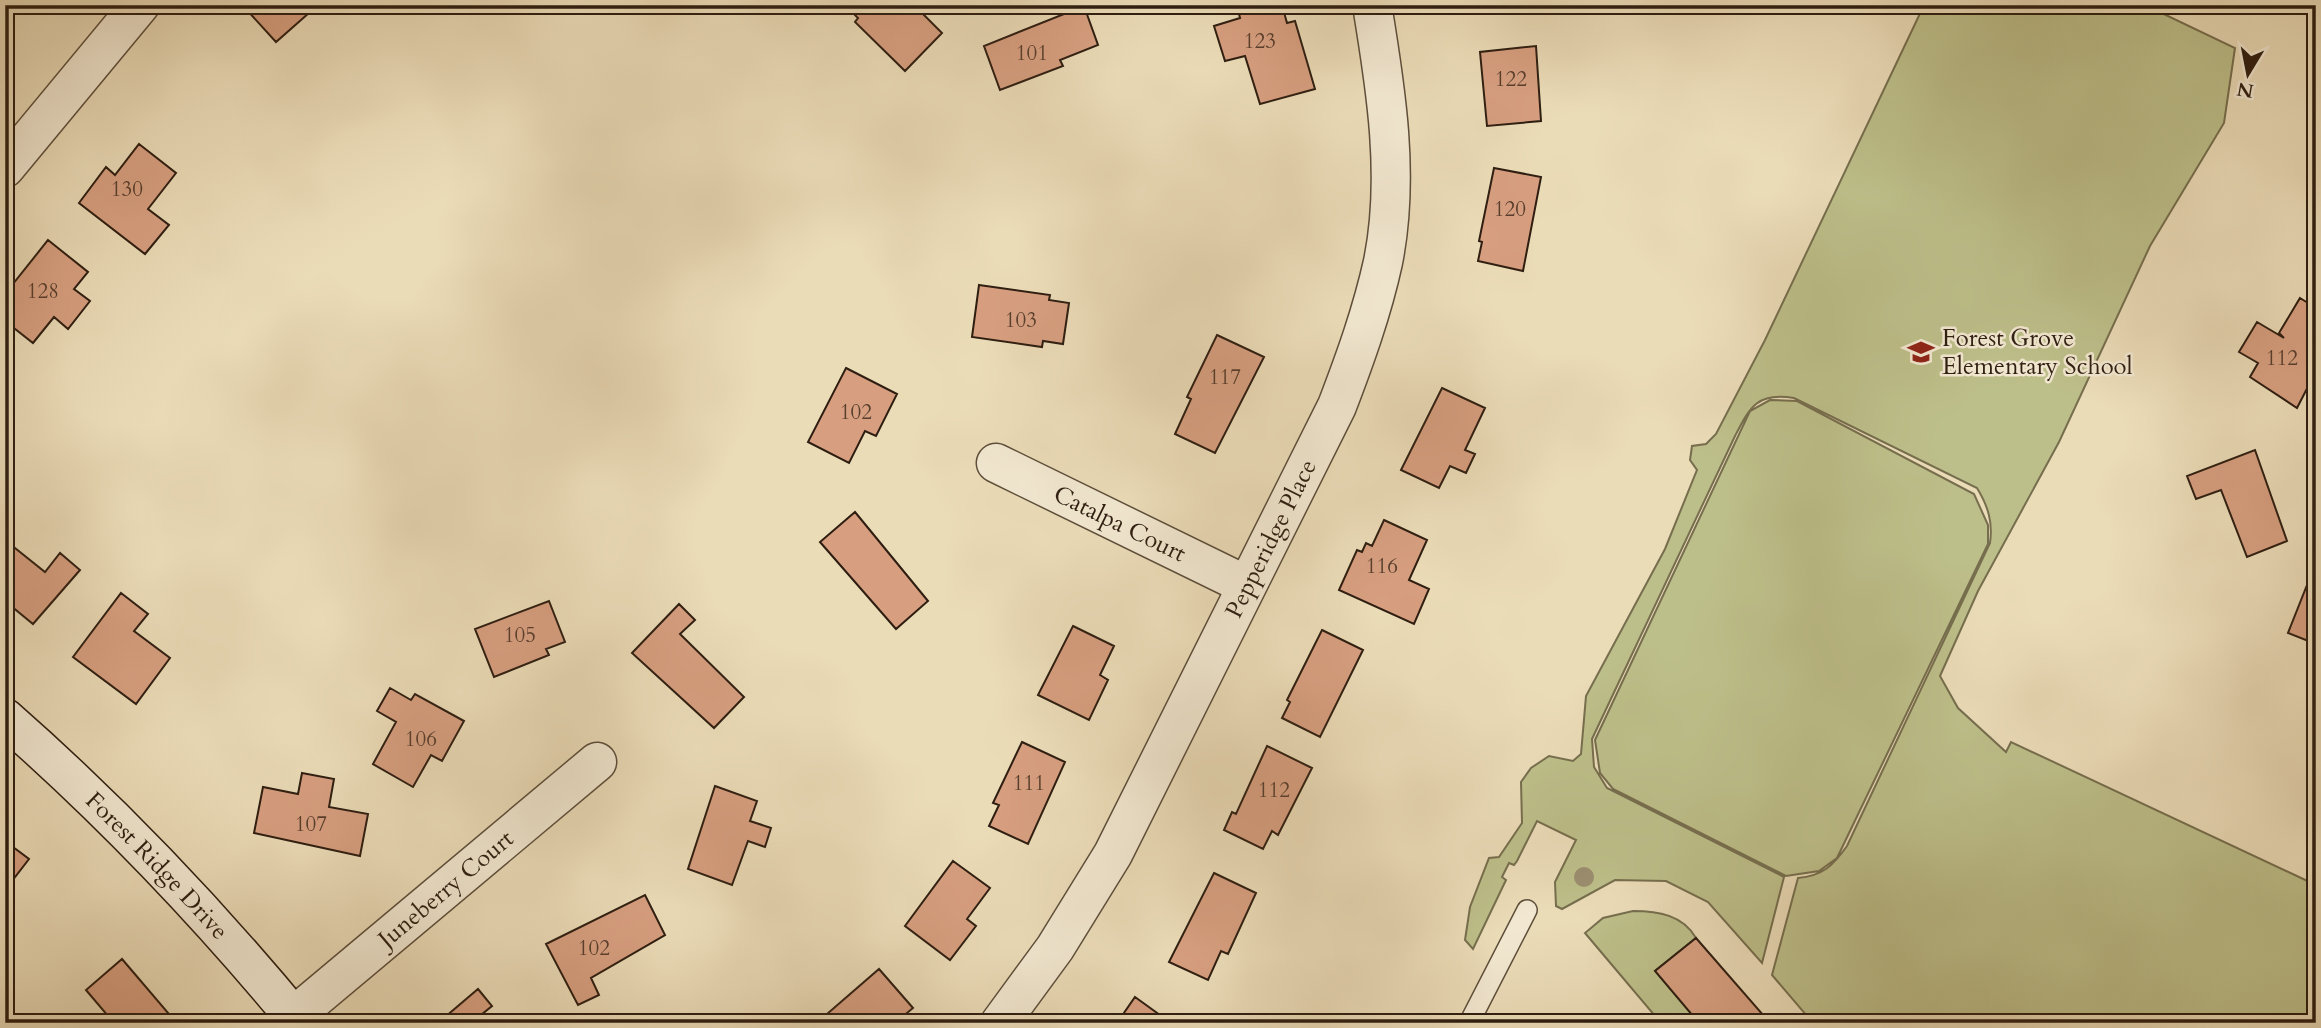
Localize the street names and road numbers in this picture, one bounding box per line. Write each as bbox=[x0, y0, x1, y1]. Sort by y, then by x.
street label: Pepperidge Place bbox=[1217, 454, 1324, 624]
street label: Catalpa Court bbox=[1048, 477, 1192, 570]
street label: Forest Ridge Drive bbox=[78, 784, 236, 947]
street label: Juneberry Court bbox=[369, 822, 521, 957]

